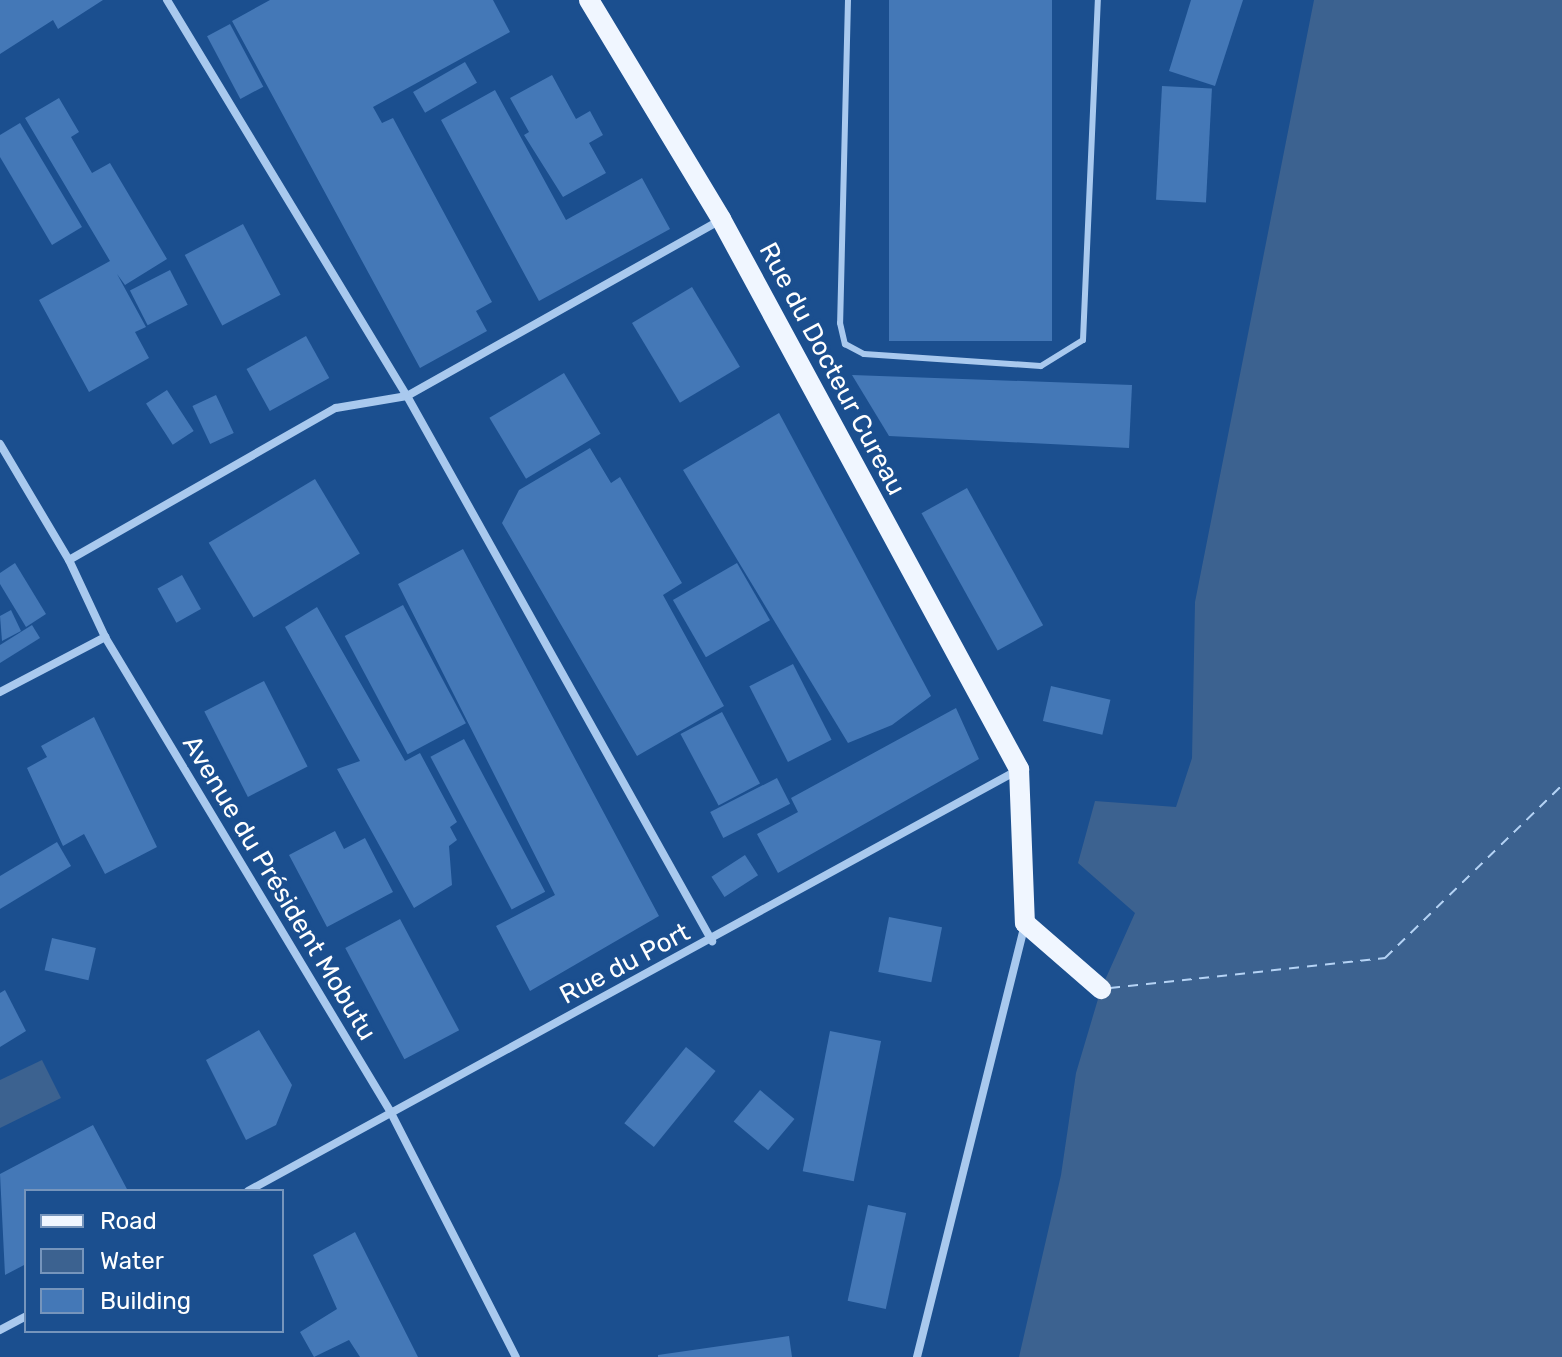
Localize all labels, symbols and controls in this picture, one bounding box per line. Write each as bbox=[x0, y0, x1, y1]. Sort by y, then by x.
street label: Rue du Docteur Cureau bbox=[752, 237, 912, 501]
street label: Avenue du Président Mobutu bbox=[175, 730, 383, 1046]
street label: Rue du Port bbox=[555, 917, 695, 1011]
legend bbox=[24, 1189, 284, 1333]
text: Road bbox=[100, 1207, 157, 1235]
text: Water bbox=[100, 1247, 164, 1275]
text: Building bbox=[100, 1287, 191, 1315]

